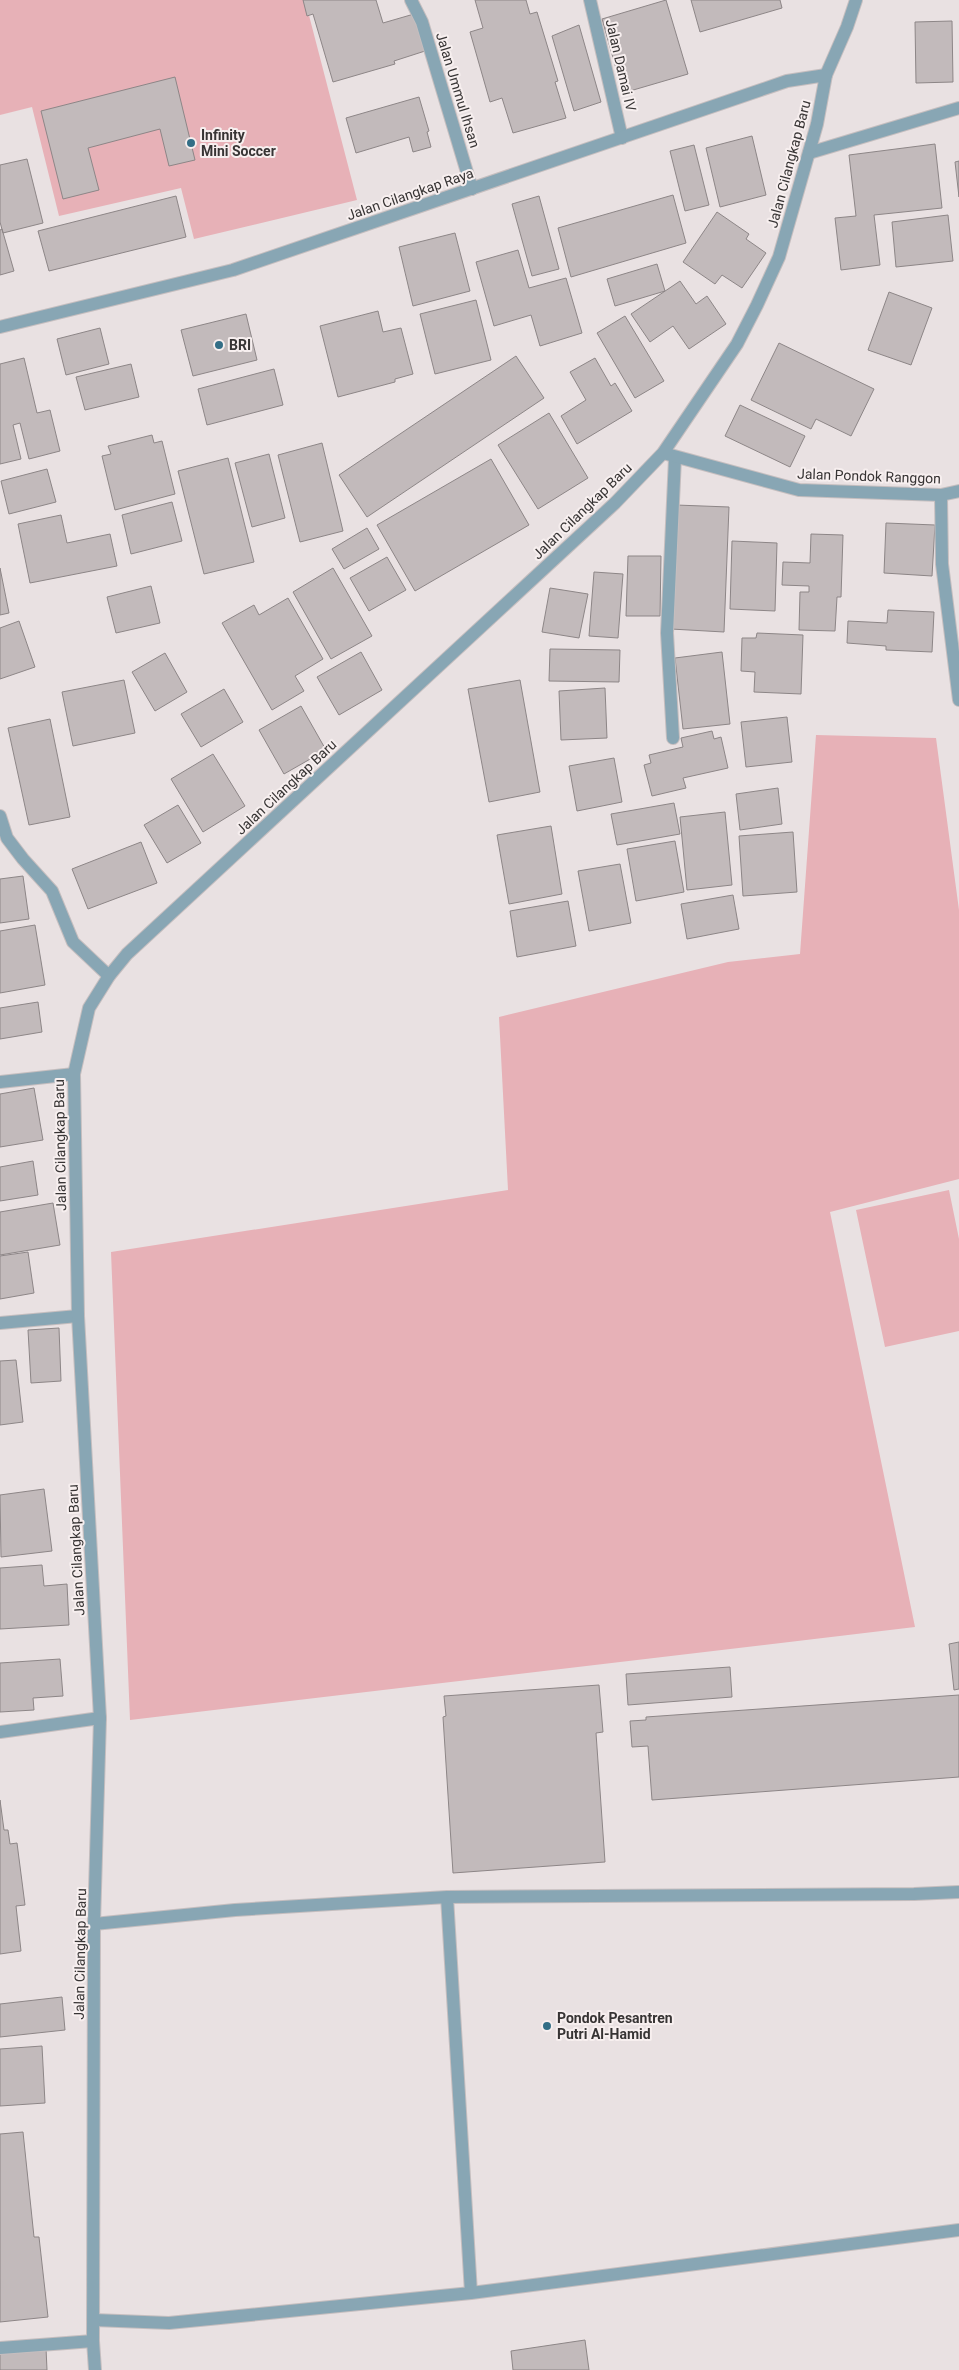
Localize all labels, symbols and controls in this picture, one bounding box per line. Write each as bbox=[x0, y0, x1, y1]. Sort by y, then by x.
street label: Jalan Damai IV bbox=[603, 17, 639, 113]
street label: Jalan Ummul Ihsan bbox=[433, 30, 483, 150]
street label: Jalan Cilangkap Baru bbox=[764, 98, 814, 230]
place label: Infinity Mini Soccer bbox=[201, 127, 276, 159]
marker: Infinity Mini Soccer bbox=[185, 137, 197, 149]
street label: Jalan Cilangkap Raya bbox=[345, 165, 475, 223]
place label: BRI bbox=[229, 337, 251, 353]
marker: BRI bbox=[213, 339, 225, 351]
street label: Jalan Cilangkap Baru bbox=[529, 460, 635, 562]
street label: Jalan Pondok Ranggon bbox=[797, 465, 941, 487]
street label: Jalan Cilangkap Baru bbox=[232, 736, 340, 838]
street label: Jalan Cilangkap Baru bbox=[51, 1079, 69, 1211]
street label: Jalan Cilangkap Baru bbox=[65, 1484, 87, 1616]
street label: Jalan Cilangkap Baru bbox=[71, 1888, 89, 2020]
place label: Pondok Pesantren Putri Al-Hamid bbox=[557, 2010, 673, 2042]
marker: Pondok Pesantren Putri Al-Hamid bbox=[541, 2020, 553, 2032]

